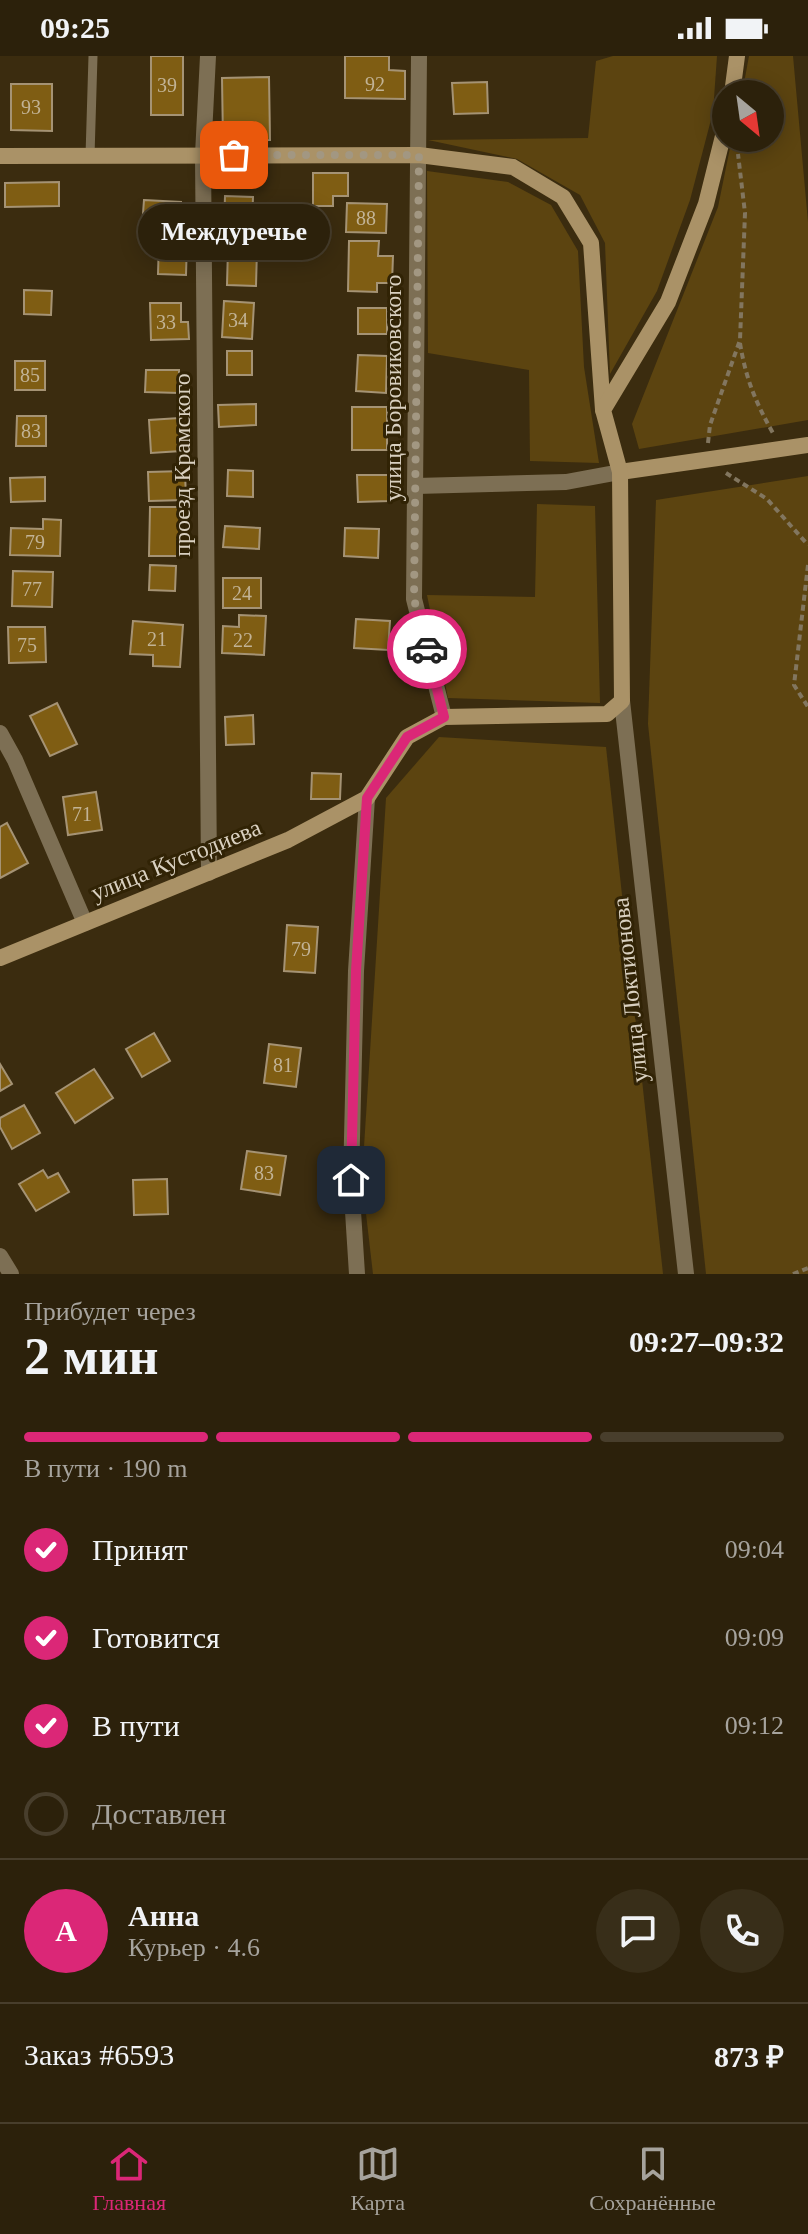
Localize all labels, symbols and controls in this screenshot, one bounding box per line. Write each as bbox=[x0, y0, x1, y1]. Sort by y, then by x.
text: 09:25 bbox=[40, 11, 110, 44]
house number: 92 bbox=[365, 73, 385, 95]
house number: 39 bbox=[157, 74, 177, 96]
north arrow bbox=[712, 80, 784, 152]
map controls bbox=[712, 80, 784, 152]
house number: 93 bbox=[21, 96, 41, 118]
pin bbox=[200, 121, 268, 189]
icon: bag bbox=[212, 133, 256, 177]
callout: Междуречье bbox=[138, 203, 330, 259]
house number: 88 bbox=[356, 207, 376, 229]
text: Междуречье bbox=[161, 217, 307, 246]
street label: улица Боровиковского bbox=[380, 274, 406, 502]
house number: 34 bbox=[228, 309, 248, 331]
house number: 33 bbox=[156, 311, 176, 333]
house number: 85 bbox=[20, 364, 40, 386]
street label: проезд Крамского bbox=[169, 373, 195, 557]
house number: 83 bbox=[21, 420, 41, 442]
house number: 79 bbox=[25, 531, 45, 553]
house number: 77 bbox=[22, 578, 42, 600]
house number: 24 bbox=[232, 582, 252, 604]
courier bbox=[387, 609, 467, 689]
icon: car bbox=[405, 627, 449, 671]
house number: 21 bbox=[147, 628, 167, 650]
house number: 22 bbox=[233, 629, 253, 651]
house number: 75 bbox=[17, 634, 37, 656]
house number: 71 bbox=[72, 803, 92, 825]
street label: улица Кустодиева bbox=[87, 814, 265, 906]
street label: улица Локтионова bbox=[607, 896, 653, 1084]
house number: 79 bbox=[291, 938, 311, 960]
house number: 81 bbox=[273, 1054, 293, 1076]
pin bbox=[317, 1146, 385, 1214]
icon: home bbox=[329, 1158, 373, 1202]
house number: 83 bbox=[254, 1162, 274, 1184]
text: Прибудет через bbox=[24, 1297, 196, 1326]
text: 09:27–09:32 bbox=[629, 1325, 784, 1358]
text: 2 мин bbox=[24, 1328, 158, 1385]
text: В пути · 190 m bbox=[24, 1454, 187, 1483]
icon: check bbox=[24, 1528, 68, 1572]
text: Принят bbox=[92, 1533, 188, 1566]
text: 09:04 bbox=[725, 1535, 784, 1564]
icon: check bbox=[24, 1616, 68, 1660]
text: Готовится bbox=[92, 1621, 220, 1654]
text: 09:09 bbox=[725, 1623, 784, 1652]
icon: check bbox=[24, 1704, 68, 1748]
text: В пути bbox=[92, 1709, 180, 1742]
text: 09:12 bbox=[725, 1711, 784, 1740]
text: Доставлен bbox=[92, 1797, 226, 1830]
button: chat bbox=[596, 1889, 680, 1973]
button: phone bbox=[700, 1889, 784, 1973]
text: Анна bbox=[128, 1899, 199, 1932]
text: А bbox=[55, 1914, 77, 1947]
text: Курьер · 4.6 bbox=[128, 1933, 260, 1962]
text: Заказ #6593 bbox=[24, 2038, 174, 2071]
text: 873 ₽ bbox=[714, 2040, 784, 2073]
tab: Главная bbox=[92, 2142, 166, 2216]
tab: Карта bbox=[350, 2142, 405, 2216]
tab: Сохранённые bbox=[589, 2142, 716, 2216]

